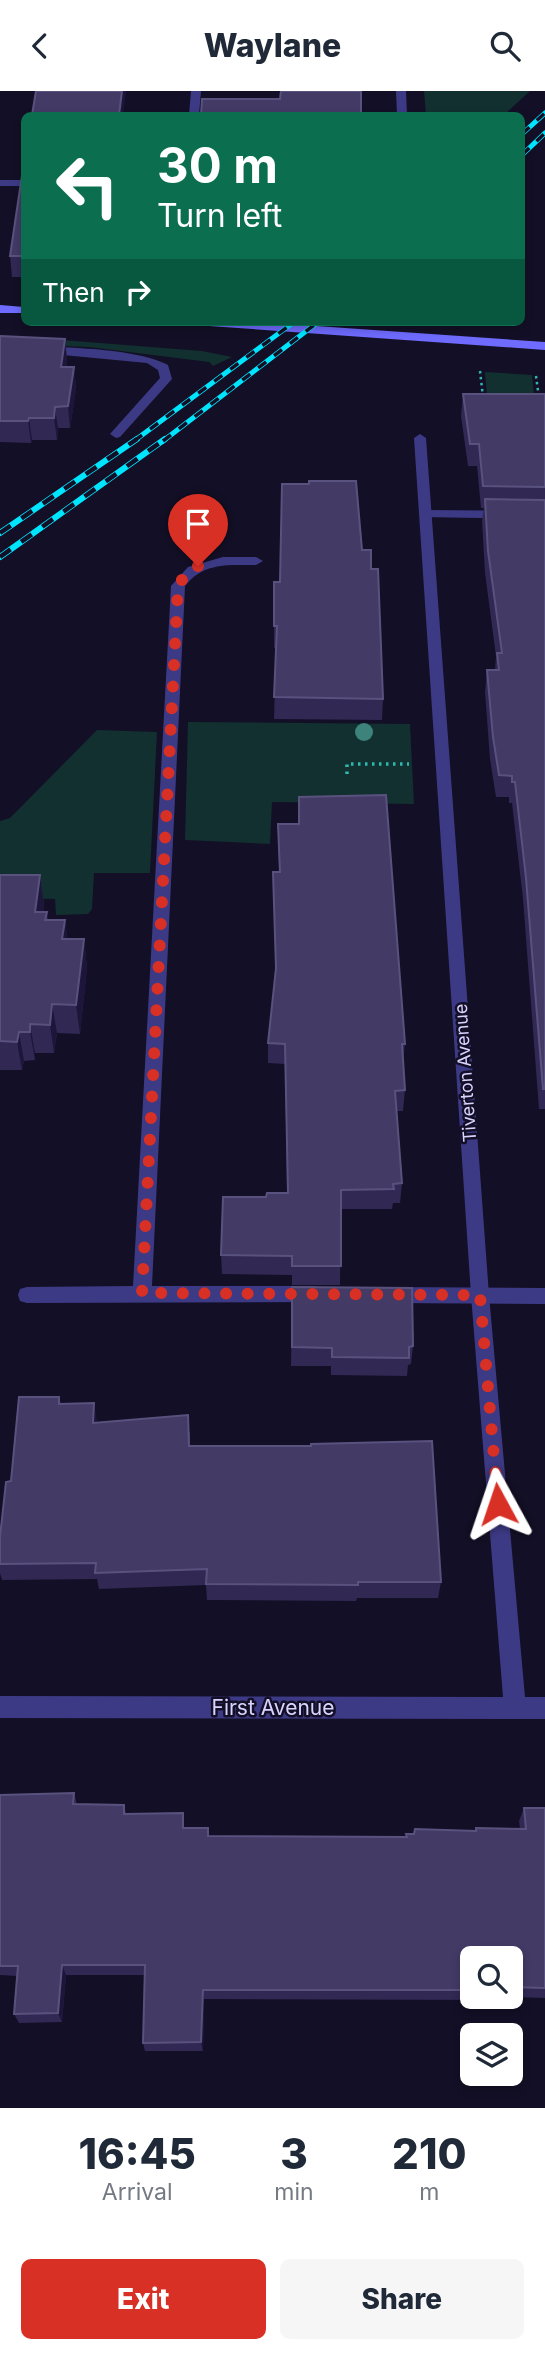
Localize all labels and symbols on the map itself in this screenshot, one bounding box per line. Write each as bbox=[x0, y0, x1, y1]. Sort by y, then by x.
pin bbox=[168, 494, 228, 566]
street label: Tiverton Avenue bbox=[450, 1003, 480, 1143]
position arrow bbox=[461, 1467, 535, 1541]
street label: First Avenue bbox=[211, 1695, 335, 1720]

